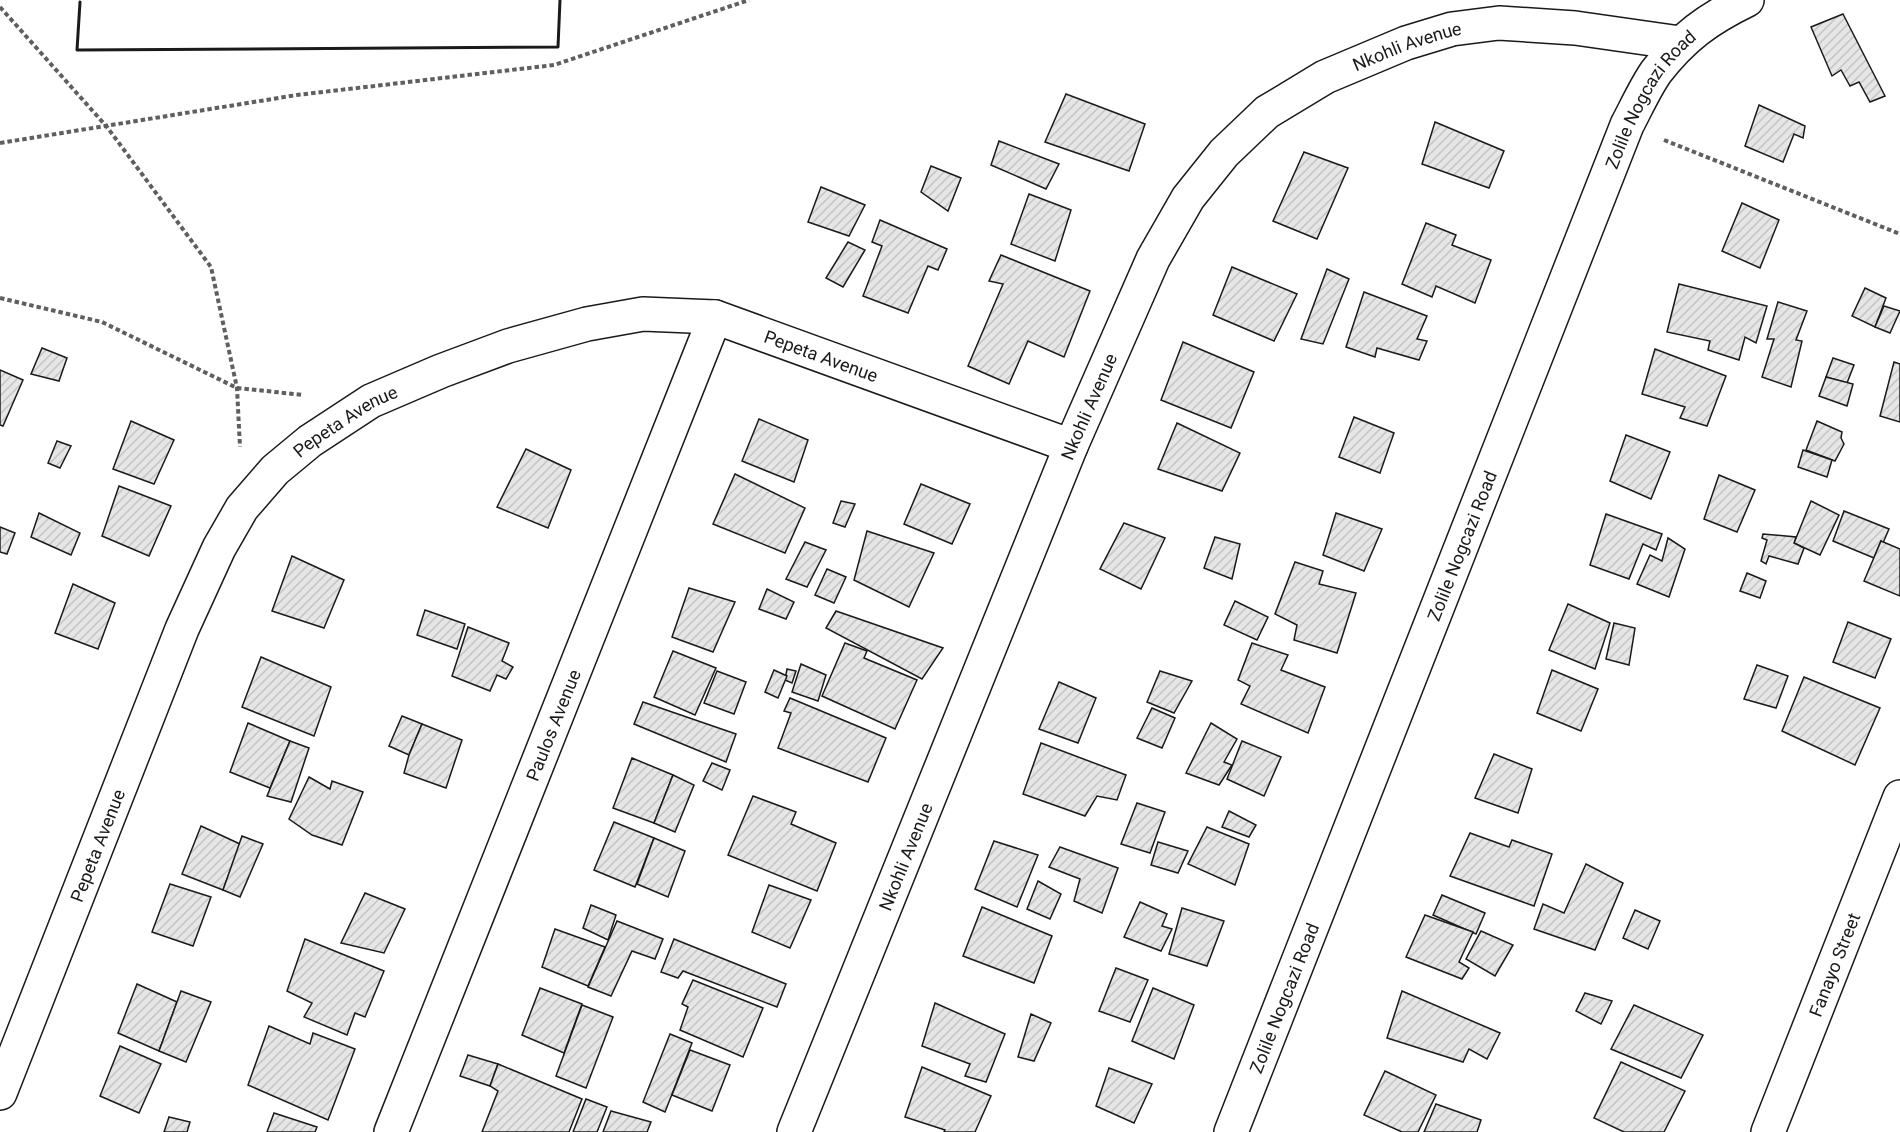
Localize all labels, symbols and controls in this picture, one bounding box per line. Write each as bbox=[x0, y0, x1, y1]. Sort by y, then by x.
street label: Nkohli Avenue bbox=[1349, 17, 1462, 75]
street label: Zolile Nogcazi Road bbox=[1600, 25, 1699, 172]
street label: Pepeta Avenue bbox=[762, 325, 881, 386]
street label: Nkohli Avenue bbox=[1056, 350, 1121, 463]
street label: Pepeta Avenue bbox=[289, 381, 400, 461]
street label: Zolile Nogcazi Road bbox=[1423, 468, 1501, 624]
street label: Paulos Avenue bbox=[521, 666, 584, 784]
street label: Pepeta Avenue bbox=[66, 786, 129, 905]
street label: Nkohli Avenue bbox=[874, 800, 936, 914]
street label: Fanayo Street bbox=[1804, 910, 1864, 1019]
street label: Zolile Nogcazi Road bbox=[1245, 920, 1323, 1076]

